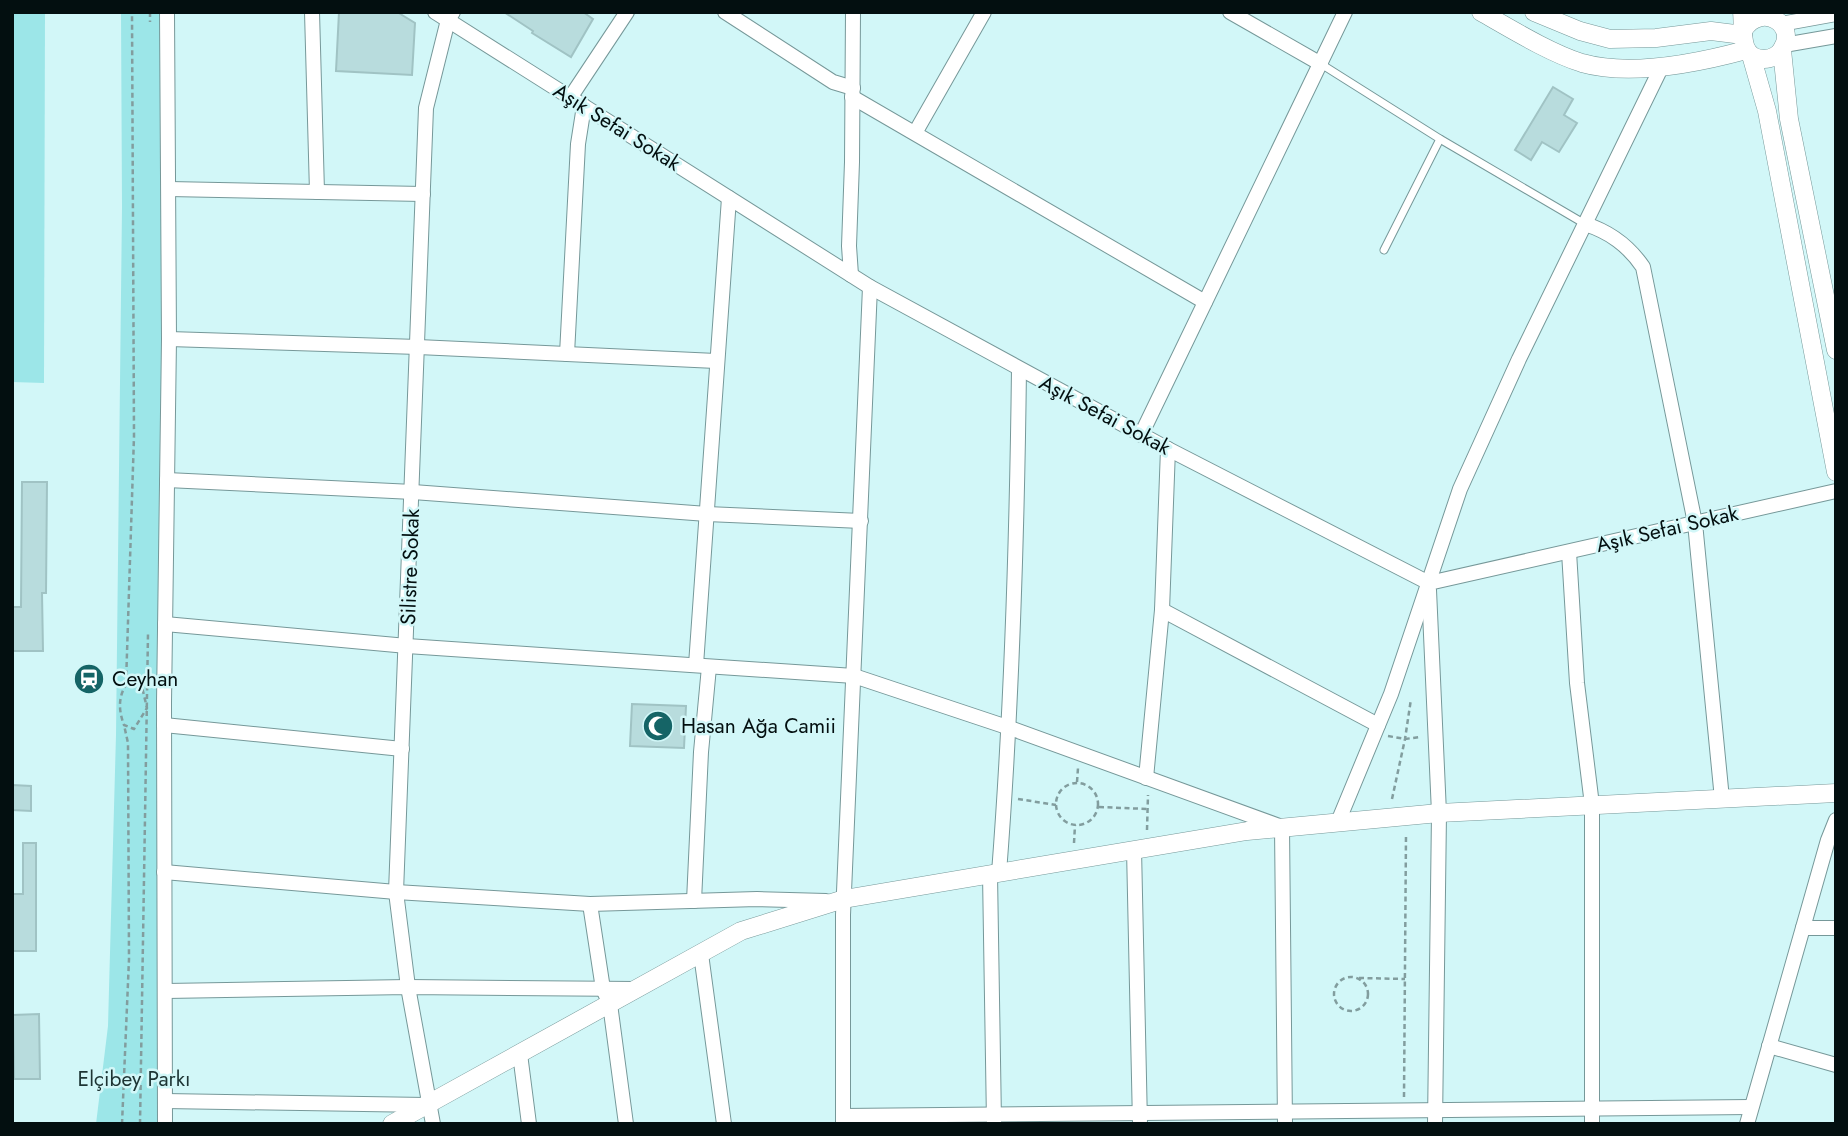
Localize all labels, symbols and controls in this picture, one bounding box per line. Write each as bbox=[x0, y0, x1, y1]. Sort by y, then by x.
street label: Aşık Sefai Sokak bbox=[548, 76, 687, 179]
street label: Aşık Sefai Sokak bbox=[1034, 368, 1177, 463]
street label: Aşık Sefai Sokak bbox=[1593, 498, 1742, 560]
street label: Silistre Sokak bbox=[393, 508, 427, 626]
station icon: Ceyhan bbox=[72, 662, 106, 696]
place label: Ceyhan bbox=[112, 664, 178, 694]
mosque icon: Hasan Ağa Camii bbox=[641, 709, 675, 743]
place label: Hasan Ağa Camii bbox=[681, 711, 836, 741]
park label: Elçibey Parkı bbox=[78, 1064, 190, 1094]

